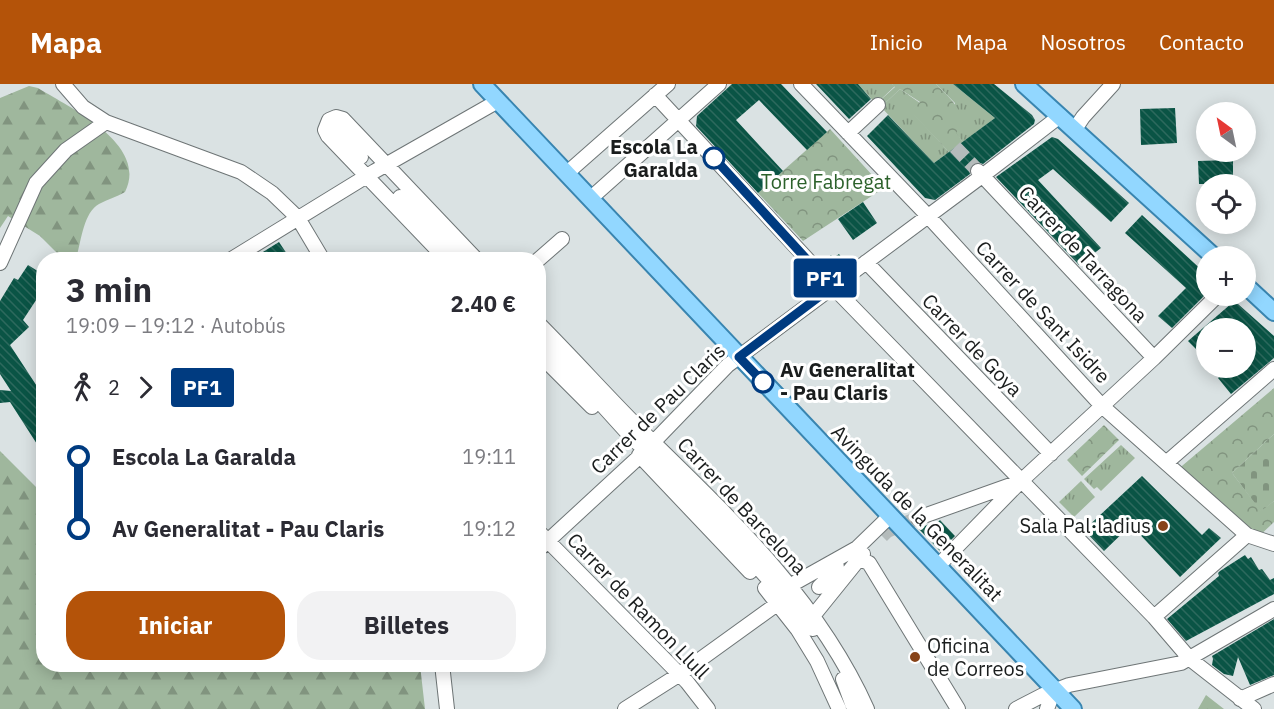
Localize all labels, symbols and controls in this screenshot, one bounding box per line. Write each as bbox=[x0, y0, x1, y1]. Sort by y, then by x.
text: Mapa bbox=[30, 24, 102, 61]
text: Inicio bbox=[870, 28, 923, 56]
text: Mapa bbox=[956, 28, 1008, 56]
text: Nosotros bbox=[1041, 28, 1126, 56]
text: Contacto bbox=[1159, 28, 1244, 56]
north arrow bbox=[1196, 102, 1256, 162]
map controls bbox=[1196, 102, 1256, 378]
place label: Escola La Garalda bbox=[610, 133, 698, 183]
marker: Escola La Garalda bbox=[703, 147, 725, 169]
park label: Torre Fabregat bbox=[761, 168, 891, 195]
button: locate bbox=[1196, 174, 1256, 234]
street label: Carrer de Tarragona bbox=[1013, 179, 1154, 328]
street label: Carrer de Sant Isidre bbox=[970, 234, 1117, 389]
button: + bbox=[1196, 246, 1256, 306]
line badge: PF1 bbox=[790, 258, 860, 298]
text: PF1 bbox=[806, 264, 844, 292]
text: 3 min bbox=[66, 268, 152, 311]
street label: Carrer de Goya bbox=[916, 287, 1029, 402]
text: 2.40 € bbox=[451, 289, 516, 318]
text: 19:09 – 19:12 · Autobús bbox=[66, 312, 286, 339]
button: − bbox=[1196, 318, 1256, 378]
street label: Carrer de Pau Claris bbox=[584, 337, 731, 480]
place label: Av Generalitat - Pau Claris bbox=[780, 356, 915, 406]
icon: walk bbox=[66, 371, 99, 404]
icon: forward bbox=[129, 371, 162, 404]
marker: Av Generalitat - Pau Claris bbox=[752, 371, 774, 393]
text: PF1 bbox=[183, 373, 222, 401]
text: 2 bbox=[108, 374, 120, 401]
street label: Avinguda de la Generalitat bbox=[826, 418, 1009, 607]
street label: Carrer de Barcelona bbox=[672, 431, 813, 580]
text: Escola La Garalda bbox=[112, 442, 296, 471]
text: 19:11 bbox=[462, 443, 516, 470]
place label: Sala Pal·ladius bbox=[1019, 512, 1151, 539]
text: Av Generalitat - Pau Claris bbox=[112, 514, 384, 543]
text: 19:12 bbox=[462, 515, 516, 542]
marker: Sala Pal·ladius bbox=[1156, 519, 1170, 533]
street label: Carrer de Ramon Llull bbox=[561, 527, 715, 685]
button: Iniciar bbox=[66, 591, 285, 660]
button: Billetes bbox=[297, 591, 516, 660]
place label: Oficina de Correos bbox=[927, 632, 1024, 682]
marker: Oficina de Correos bbox=[908, 650, 922, 664]

